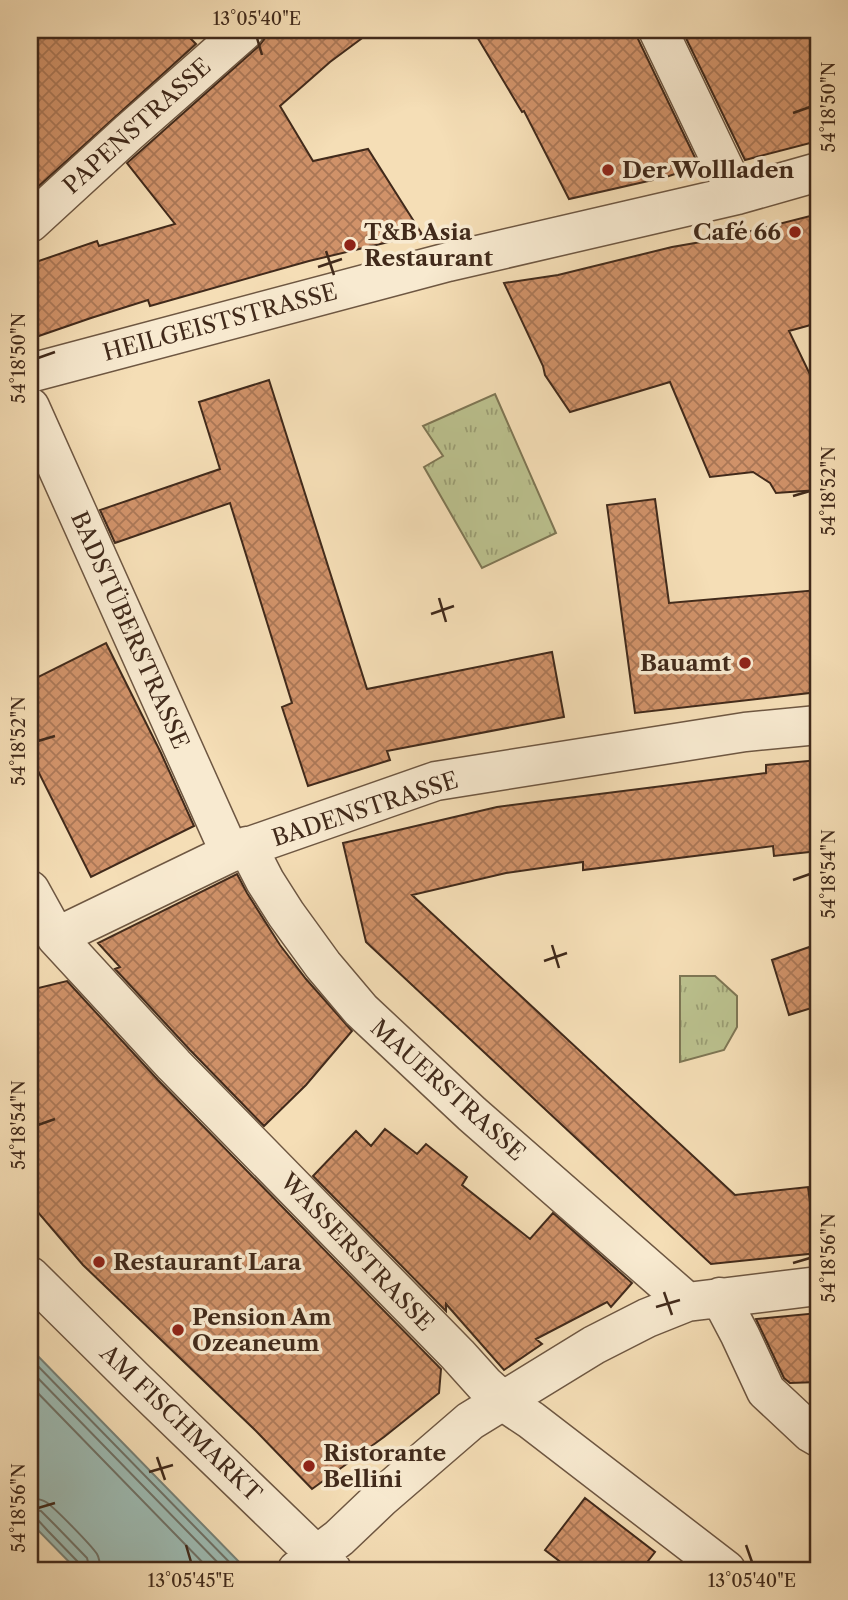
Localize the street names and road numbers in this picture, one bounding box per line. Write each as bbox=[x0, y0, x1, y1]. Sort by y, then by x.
street label: PAPENSTRASSE bbox=[57, 52, 217, 200]
street label: HEILGEISTSTRASSE bbox=[100, 277, 340, 367]
street label: BADSTÜBERSTRASSE bbox=[65, 507, 195, 753]
street label: BADENSTRASSE bbox=[268, 766, 462, 852]
street label: MAUERSTRASSE bbox=[365, 1013, 531, 1167]
street label: WASSERSTRASSE bbox=[274, 1166, 440, 1337]
street label: AM FISCHMARKT bbox=[94, 1338, 268, 1508]

